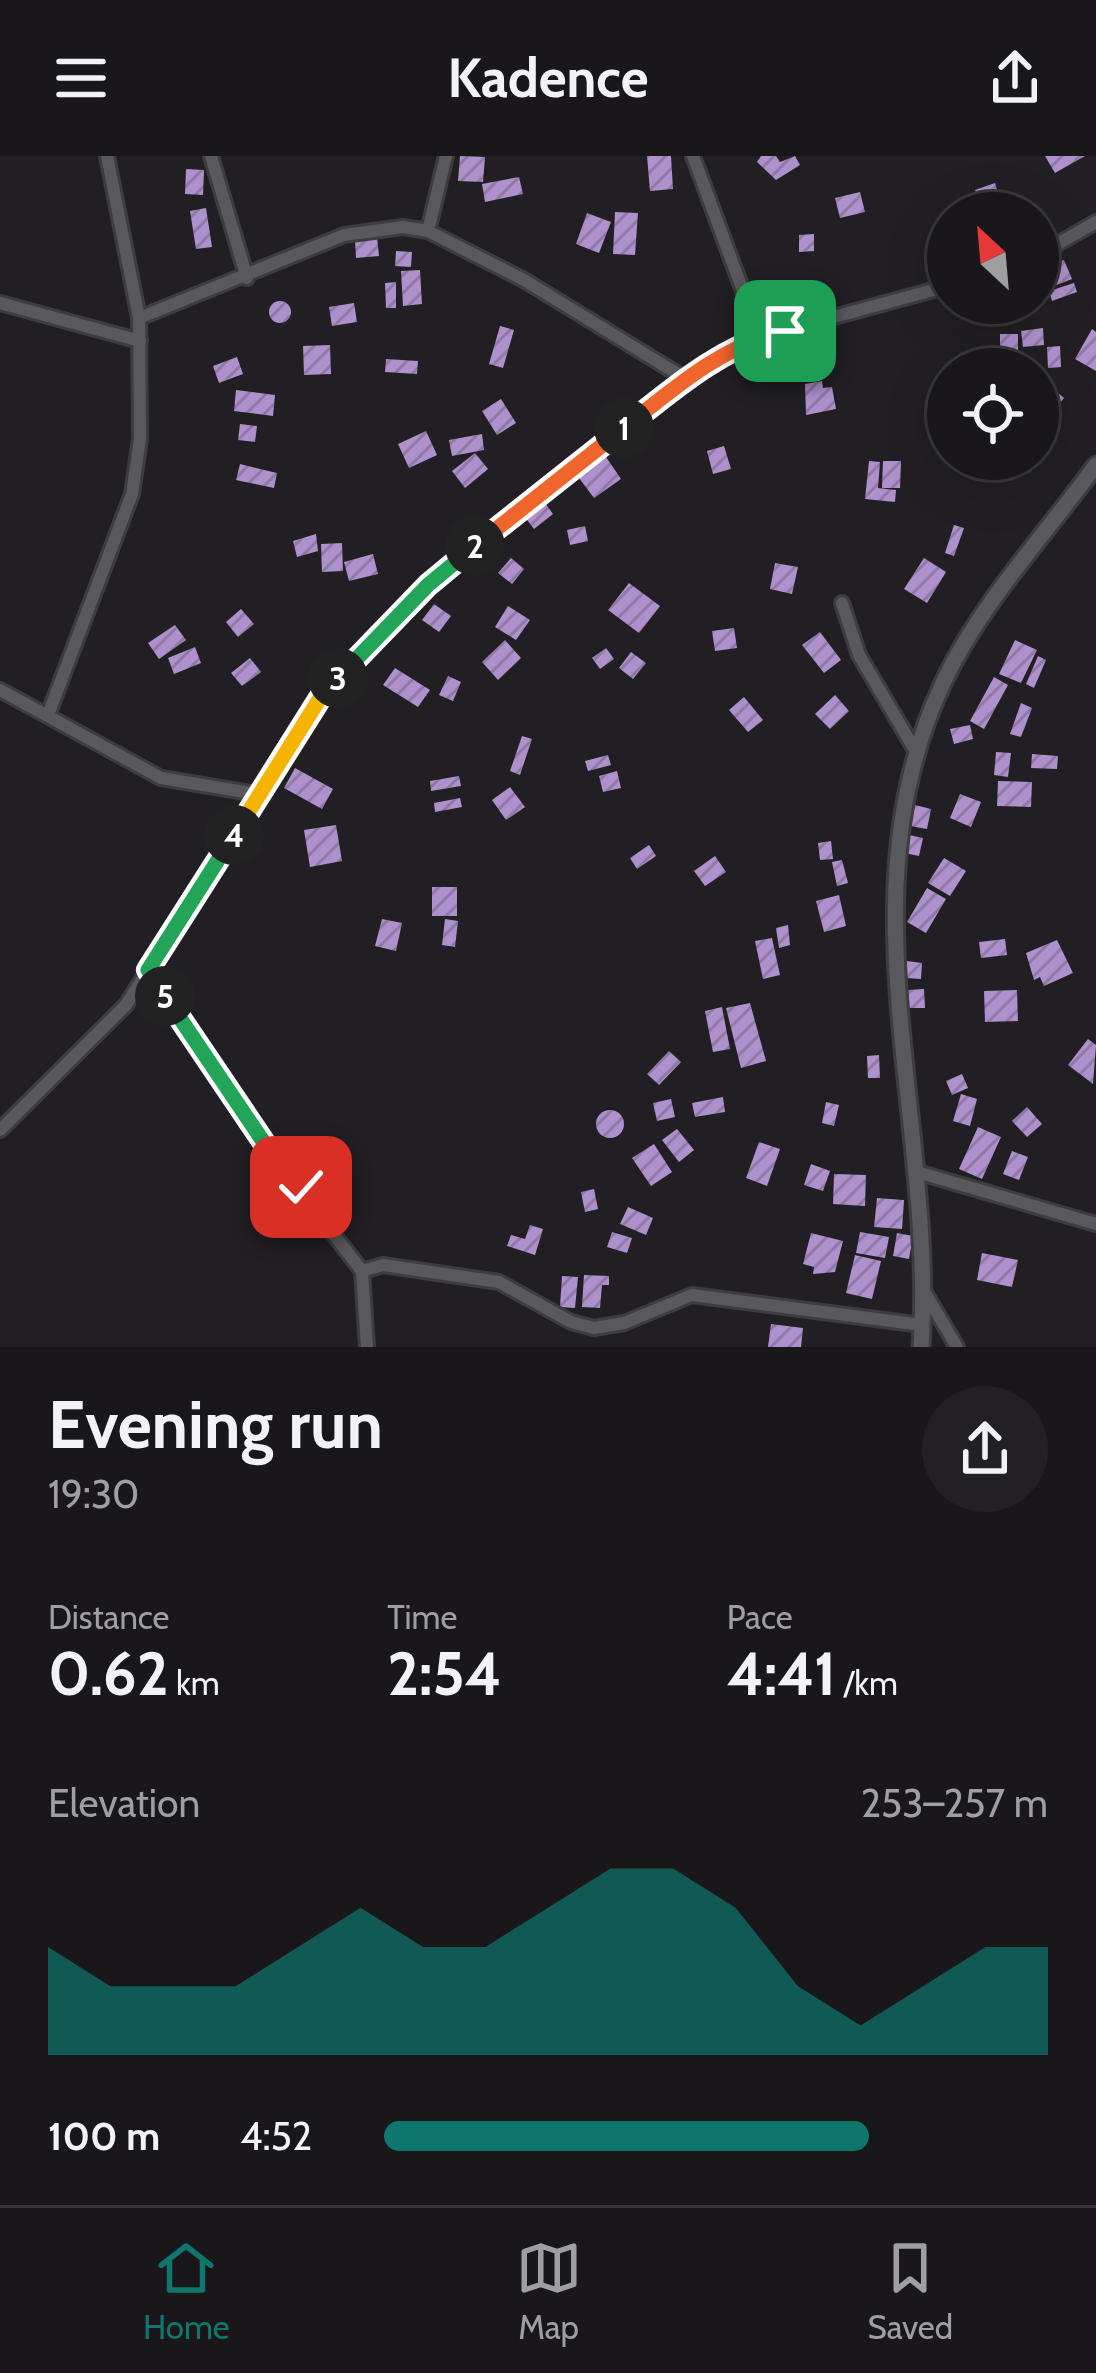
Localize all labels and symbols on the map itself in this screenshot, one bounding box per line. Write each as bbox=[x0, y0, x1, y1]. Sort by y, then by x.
north arrow bbox=[927, 192, 1059, 324]
pin bbox=[734, 280, 836, 382]
pin: 1 bbox=[594, 398, 654, 458]
pin: 2 bbox=[445, 516, 505, 576]
pin: 3 bbox=[308, 648, 368, 708]
pin: 4 bbox=[204, 805, 264, 865]
pin: 5 bbox=[135, 966, 195, 1026]
pin bbox=[250, 1136, 352, 1238]

